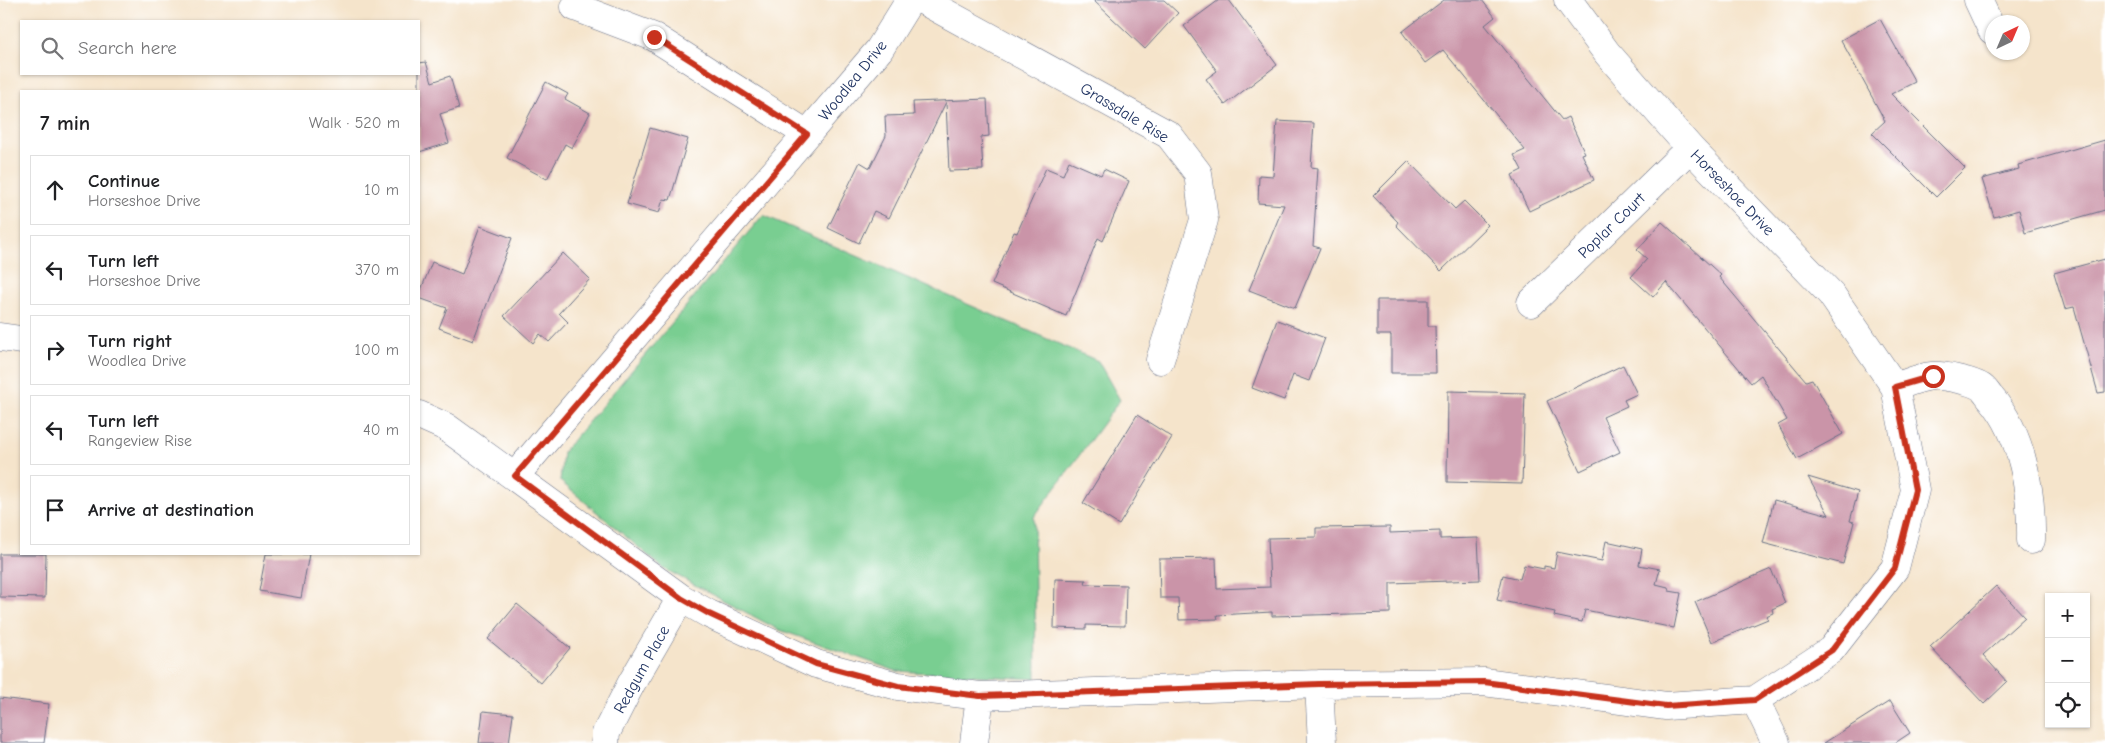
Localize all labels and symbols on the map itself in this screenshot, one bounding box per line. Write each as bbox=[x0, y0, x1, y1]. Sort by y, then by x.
north arrow bbox=[1985, 15, 2030, 60]
route end bbox=[643, 26, 666, 49]
street label: Woodlea Drive bbox=[815, 37, 891, 124]
street label: Grassdale Rise bbox=[1077, 79, 1172, 146]
street label: Horseshoe Drive bbox=[1687, 146, 1778, 239]
street label: Poplar Court bbox=[1574, 189, 1649, 262]
route start bbox=[1922, 365, 1945, 388]
street label: Redgum Place bbox=[610, 622, 673, 716]

